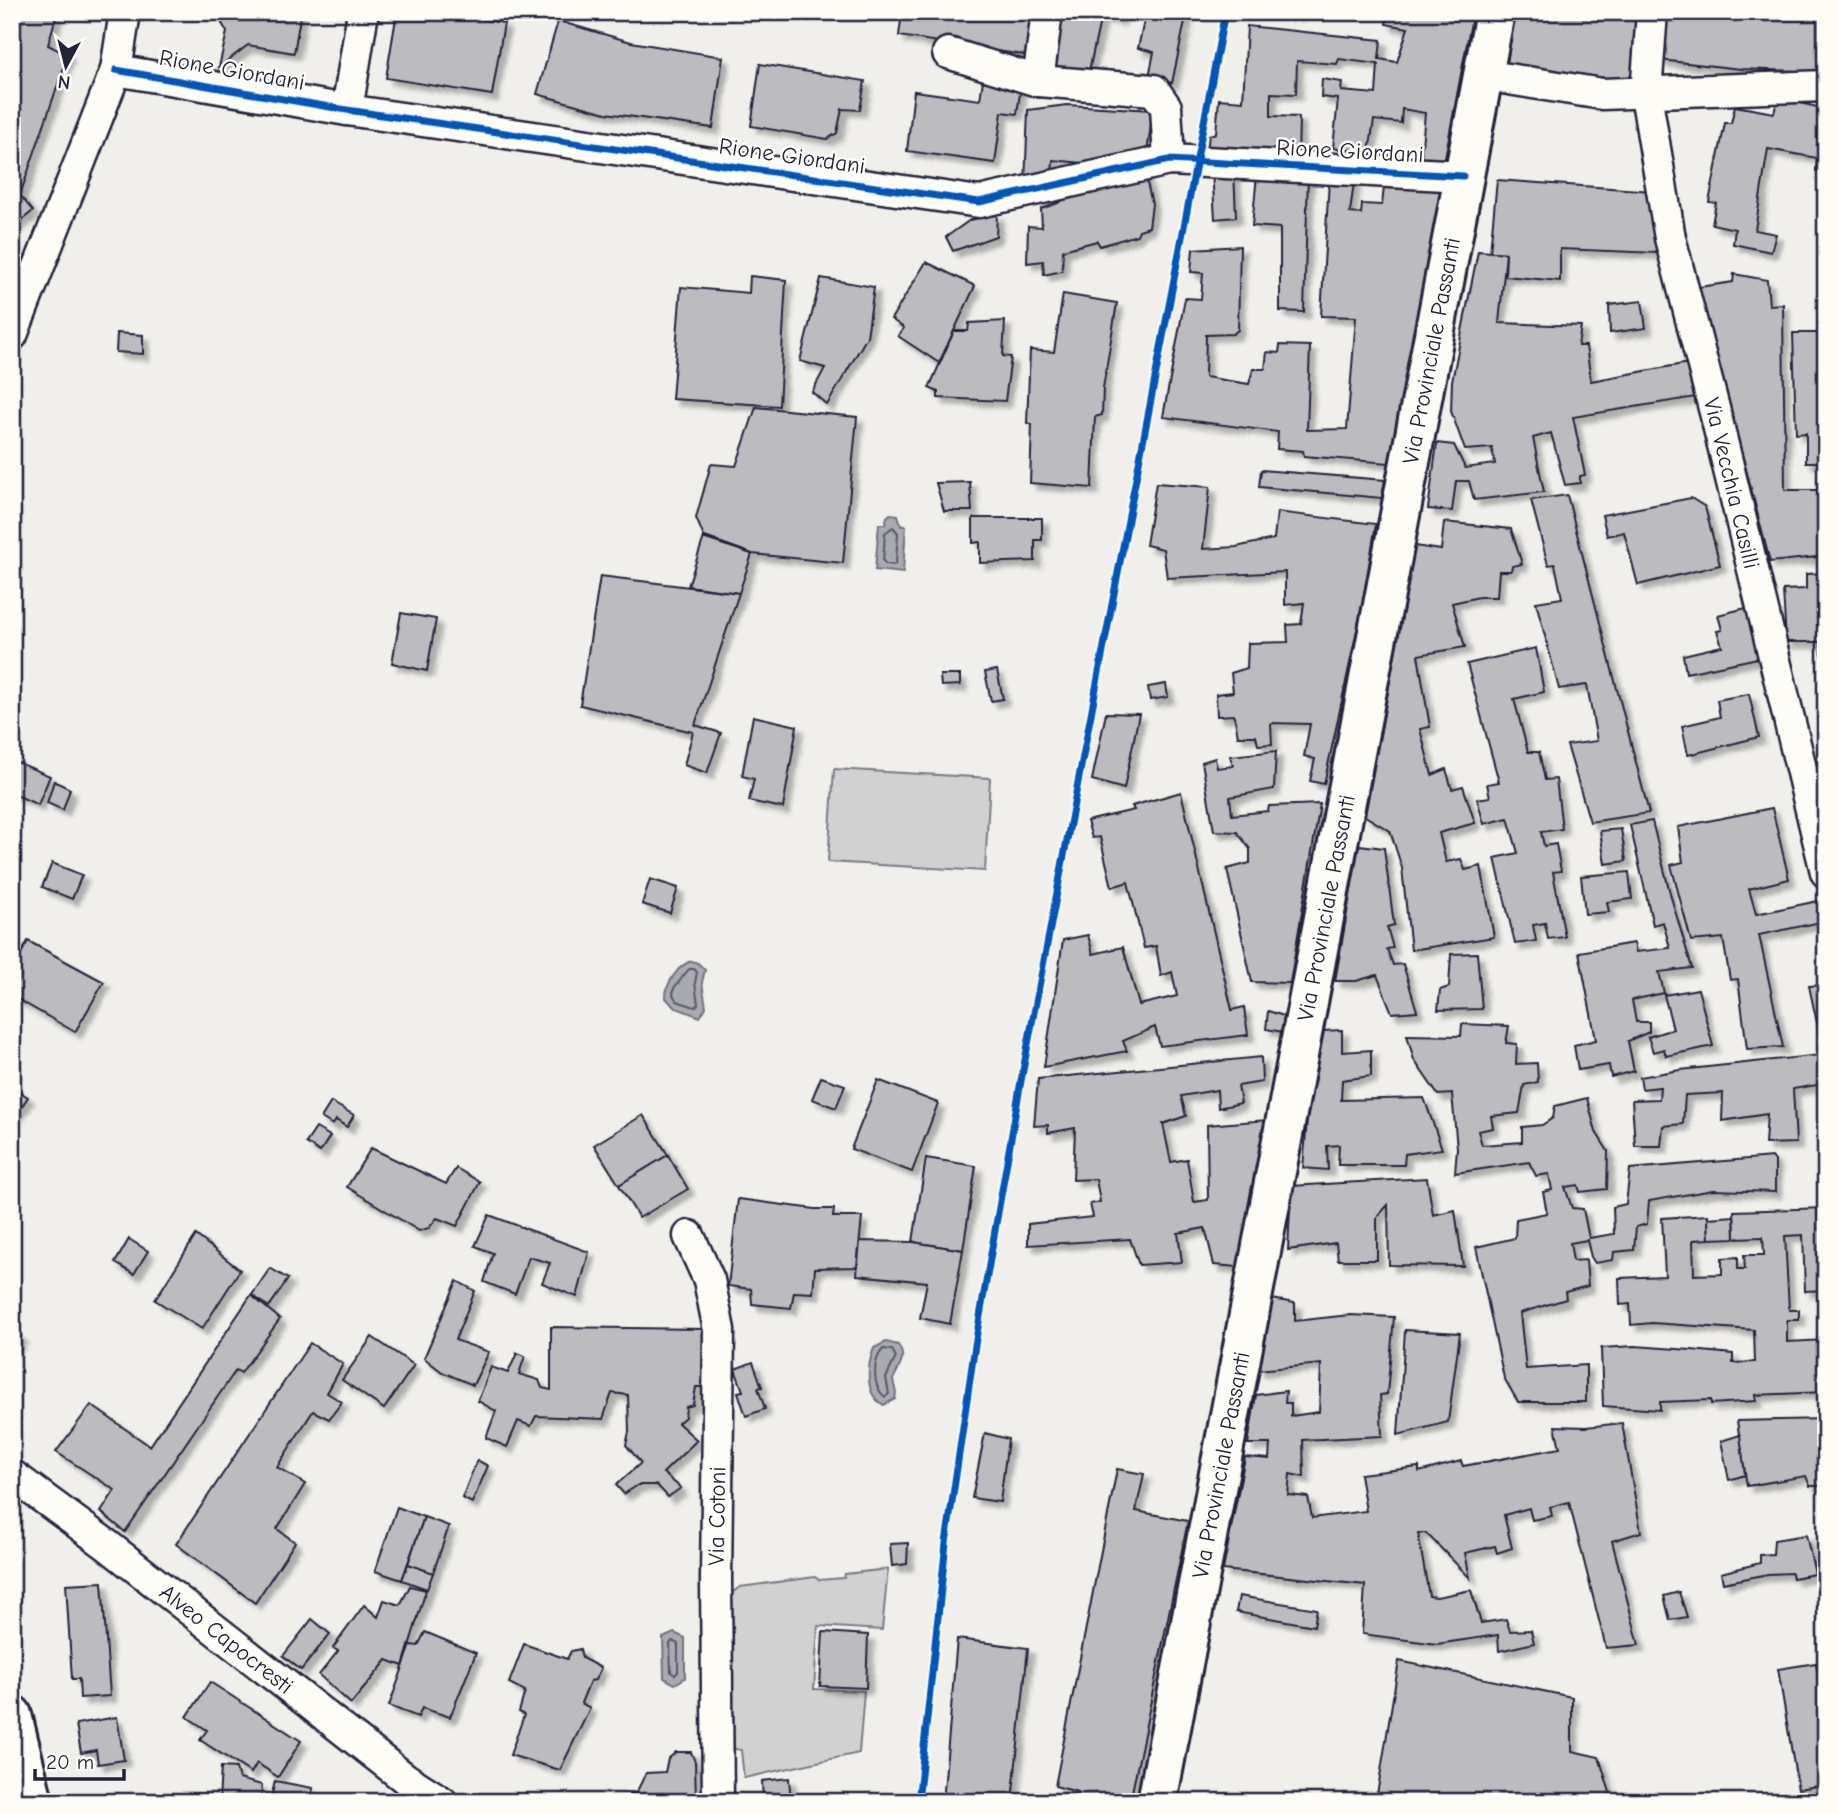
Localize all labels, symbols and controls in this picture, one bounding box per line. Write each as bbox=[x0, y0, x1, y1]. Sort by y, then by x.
north arrow bbox=[32, 32, 102, 102]
street label: Rione Giordani bbox=[157, 44, 307, 96]
text: N bbox=[57, 70, 72, 94]
street label: Rione Giordani bbox=[717, 132, 867, 180]
street label: Rione Giordani bbox=[1276, 134, 1424, 168]
street label: Via Provinciale Passanti bbox=[1396, 235, 1466, 466]
street label: Via Vecchia Casilli bbox=[1698, 395, 1766, 571]
street label: Via Provinciale Passanti bbox=[1291, 792, 1360, 1023]
street label: Via Provinciale Passanti bbox=[1186, 1349, 1255, 1580]
street label: Via Cotoni bbox=[703, 1466, 731, 1566]
street label: Alveo Capocresti bbox=[155, 1578, 299, 1699]
scale bar bbox=[35, 1737, 124, 1781]
text: 20 m bbox=[46, 1750, 94, 1774]

